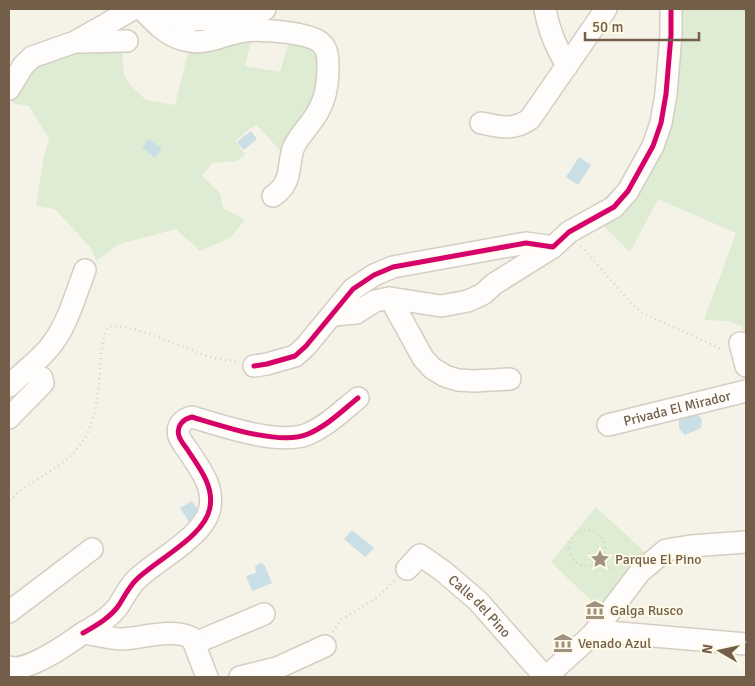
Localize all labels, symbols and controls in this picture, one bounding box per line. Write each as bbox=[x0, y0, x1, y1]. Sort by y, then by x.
scale bar bbox=[585, 10, 699, 42]
text: 50 m bbox=[592, 18, 623, 36]
street label: Privada El Mirador bbox=[621, 386, 733, 429]
place icon: Parque El Pino bbox=[589, 548, 611, 570]
place label: Parque El Pino bbox=[615, 551, 702, 568]
street label: Calle del Pino bbox=[445, 571, 515, 641]
museum icon: Galga Rusco bbox=[584, 599, 606, 621]
place label: Galga Rusco bbox=[610, 602, 683, 619]
north arrow bbox=[695, 626, 745, 676]
museum icon: Venado Azul bbox=[552, 632, 574, 654]
place label: Venado Azul bbox=[578, 635, 651, 652]
text: N bbox=[698, 643, 717, 655]

